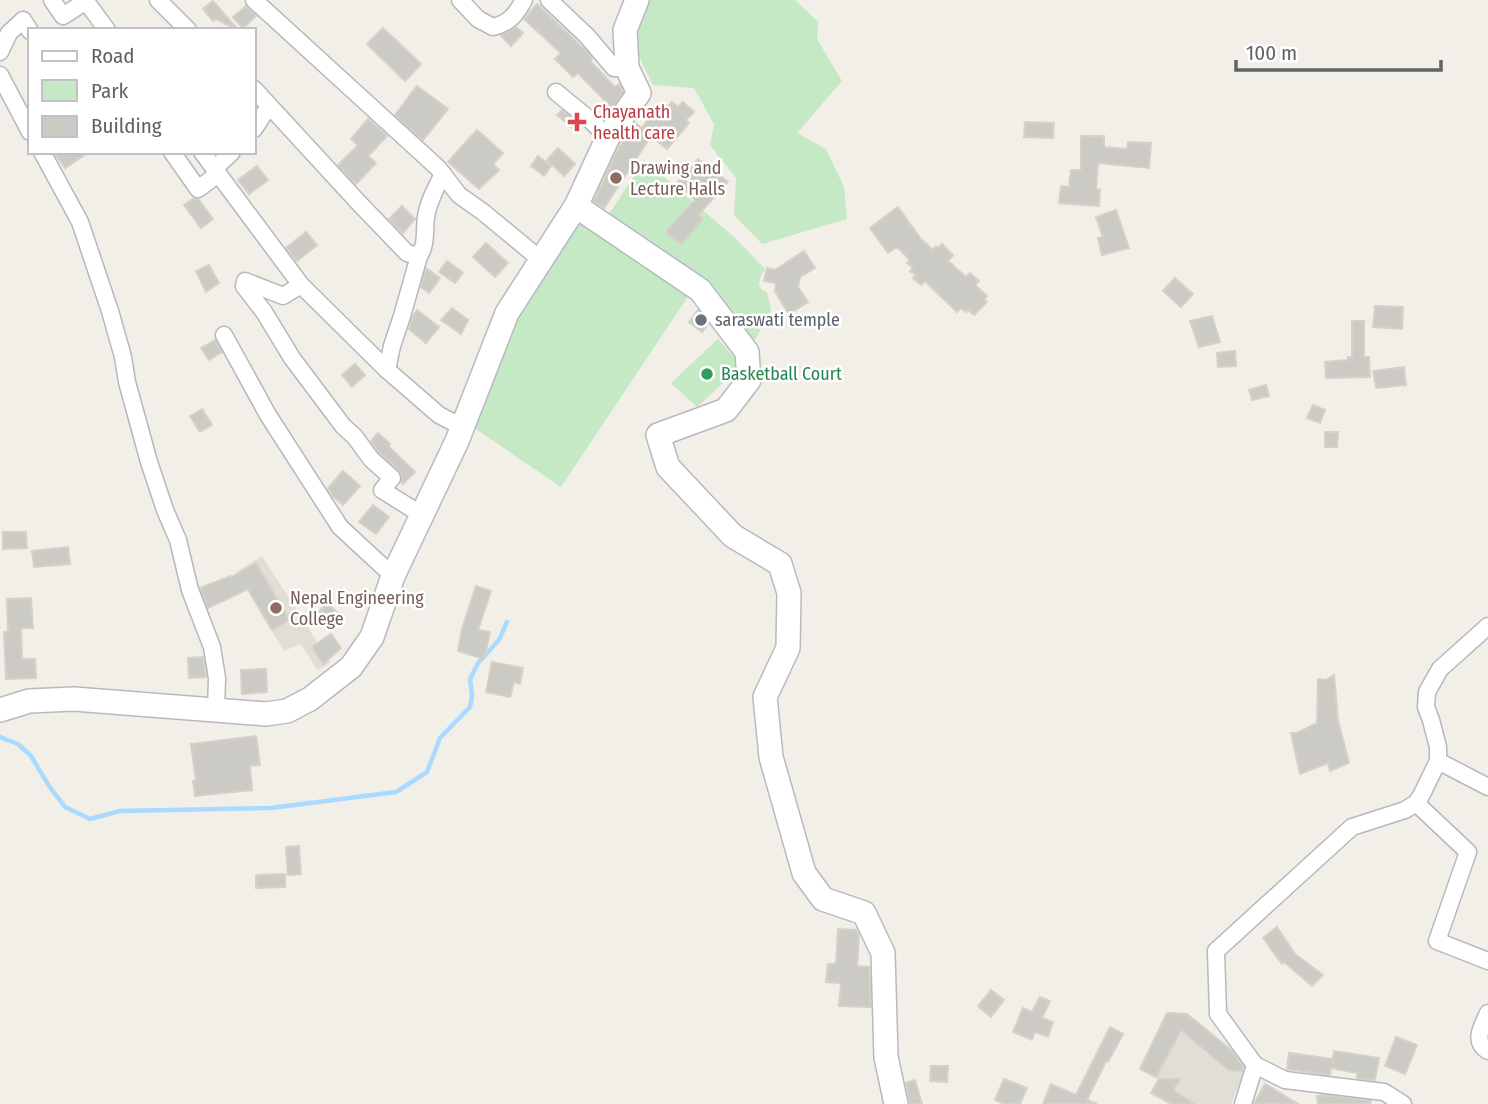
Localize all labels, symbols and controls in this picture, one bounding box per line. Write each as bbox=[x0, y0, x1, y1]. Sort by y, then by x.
legend bbox=[28, 28, 256, 154]
scale bar bbox=[1236, 28, 1441, 72]
text: 100 m bbox=[1246, 40, 1297, 66]
text: Road bbox=[91, 43, 135, 69]
text: Park bbox=[91, 78, 129, 104]
place label: Chayanath health care bbox=[593, 101, 675, 144]
marker: Chayanath health care bbox=[567, 112, 587, 132]
text: Building bbox=[91, 113, 162, 139]
place label: Drawing and Lecture Halls bbox=[630, 157, 725, 200]
marker: Drawing and Lecture Halls bbox=[608, 170, 624, 186]
place label: saraswati temple bbox=[715, 309, 840, 331]
marker: saraswati temple bbox=[693, 312, 709, 328]
place label: Basketball Court bbox=[721, 363, 842, 385]
marker: Basketball Court bbox=[699, 366, 715, 382]
place label: Nepal Engineering College bbox=[290, 587, 424, 630]
marker: Nepal Engineering College bbox=[268, 600, 284, 616]

